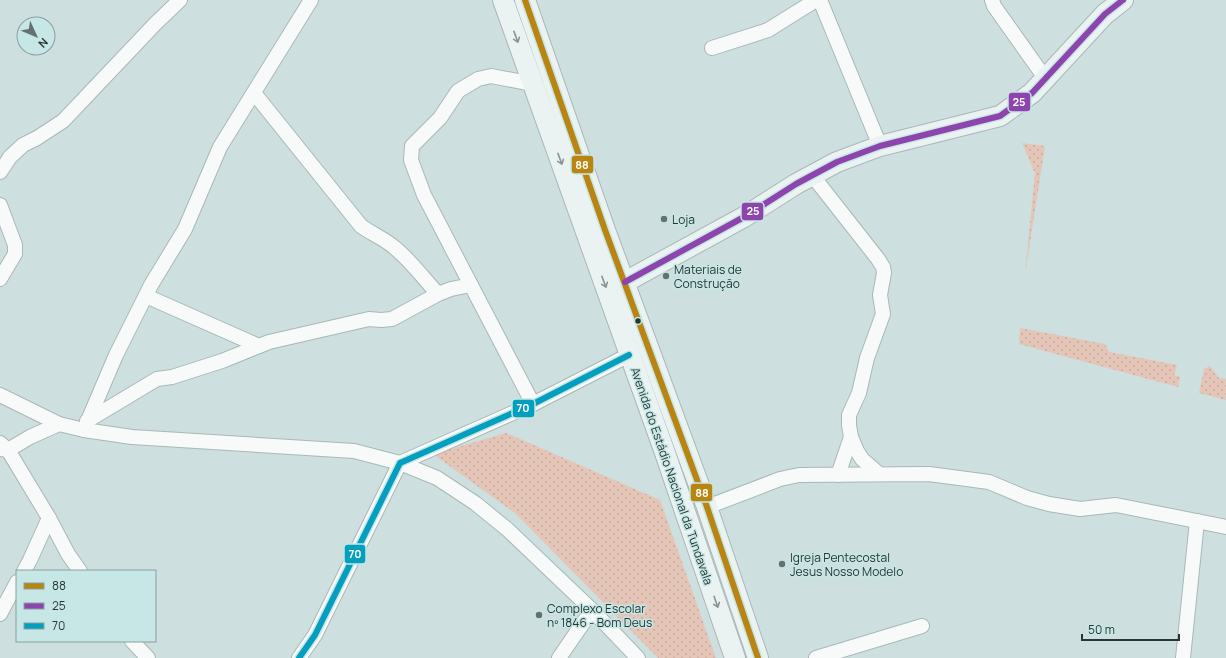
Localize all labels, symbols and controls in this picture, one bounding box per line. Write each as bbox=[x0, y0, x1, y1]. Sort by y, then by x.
north arrow bbox=[16, 16, 56, 56]
one-way arrow bbox=[513, 30, 520, 43]
text: N bbox=[35, 35, 52, 51]
line badge: 25 bbox=[1008, 92, 1031, 112]
text: 25 bbox=[1013, 94, 1026, 109]
one-way arrow bbox=[556, 153, 564, 165]
line badge: 88 bbox=[571, 155, 594, 174]
text: 88 bbox=[575, 157, 589, 172]
line badge: 25 bbox=[741, 202, 764, 221]
text: 25 bbox=[747, 203, 760, 218]
place label: Loja bbox=[672, 211, 695, 228]
marker: Loja bbox=[659, 214, 669, 224]
place label: Materiais de Construção bbox=[674, 261, 742, 292]
marker: Materiais de Construção bbox=[661, 271, 671, 281]
one-way arrow bbox=[600, 275, 608, 287]
unlabelled marker bbox=[633, 316, 643, 326]
street label: Avenida do Estádio Nacional da Tundavala bbox=[627, 365, 717, 587]
line badge: 70 bbox=[512, 399, 535, 418]
text: 70 bbox=[516, 400, 530, 415]
line badge: 88 bbox=[690, 483, 713, 502]
text: 88 bbox=[695, 485, 709, 500]
line badge: 70 bbox=[344, 544, 366, 564]
text: 70 bbox=[348, 546, 362, 561]
place label: Igreja Pentecostal Jesus Nosso Modelo bbox=[790, 549, 903, 580]
marker: Igreja Pentecostal Jesus Nosso Modelo bbox=[777, 559, 787, 569]
legend bbox=[16, 570, 156, 642]
text: 88 bbox=[52, 577, 66, 594]
one-way arrow bbox=[713, 596, 720, 609]
text: 25 bbox=[52, 597, 66, 614]
place label: Complexo Escolar nº 1846 - Bom Deus bbox=[547, 600, 652, 631]
marker: Complexo Escolar nº 1846 - Bom Deus bbox=[534, 610, 544, 620]
scale bar bbox=[1082, 616, 1179, 642]
text: 70 bbox=[52, 617, 65, 634]
text: 50 m bbox=[1088, 621, 1115, 638]

